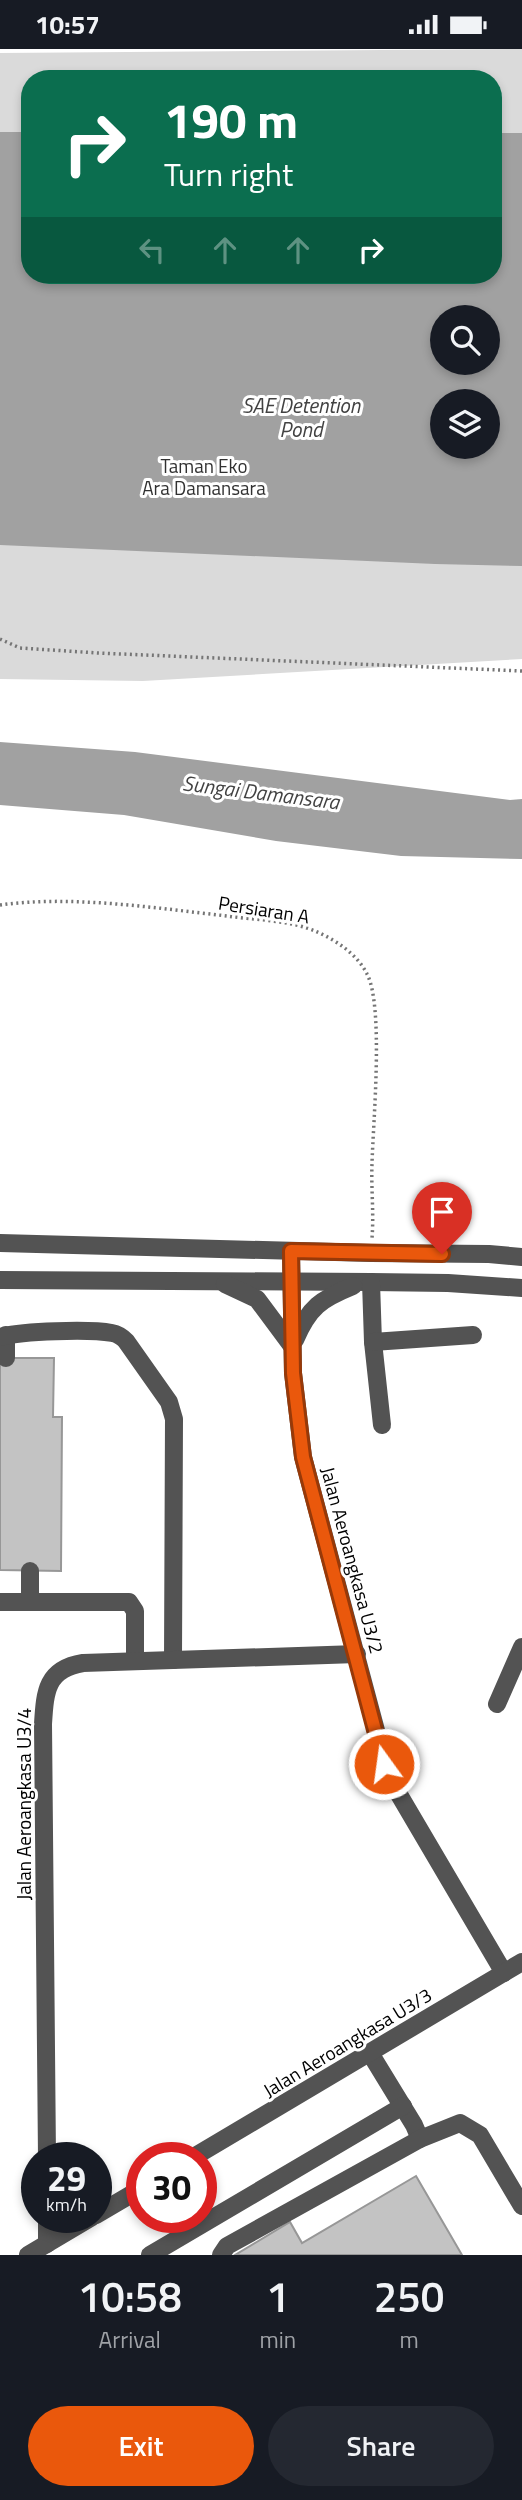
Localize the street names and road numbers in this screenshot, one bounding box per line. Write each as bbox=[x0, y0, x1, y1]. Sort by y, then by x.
street label: Persiaran A bbox=[216, 888, 312, 930]
street label: Jalan Aeroangkasa U3/2 bbox=[314, 1463, 392, 1657]
street label: Jalan Aeroangkasa U3/4 bbox=[9, 1708, 38, 1900]
street label: Jalan Aeroangkasa U3/3 bbox=[257, 1980, 437, 2104]

